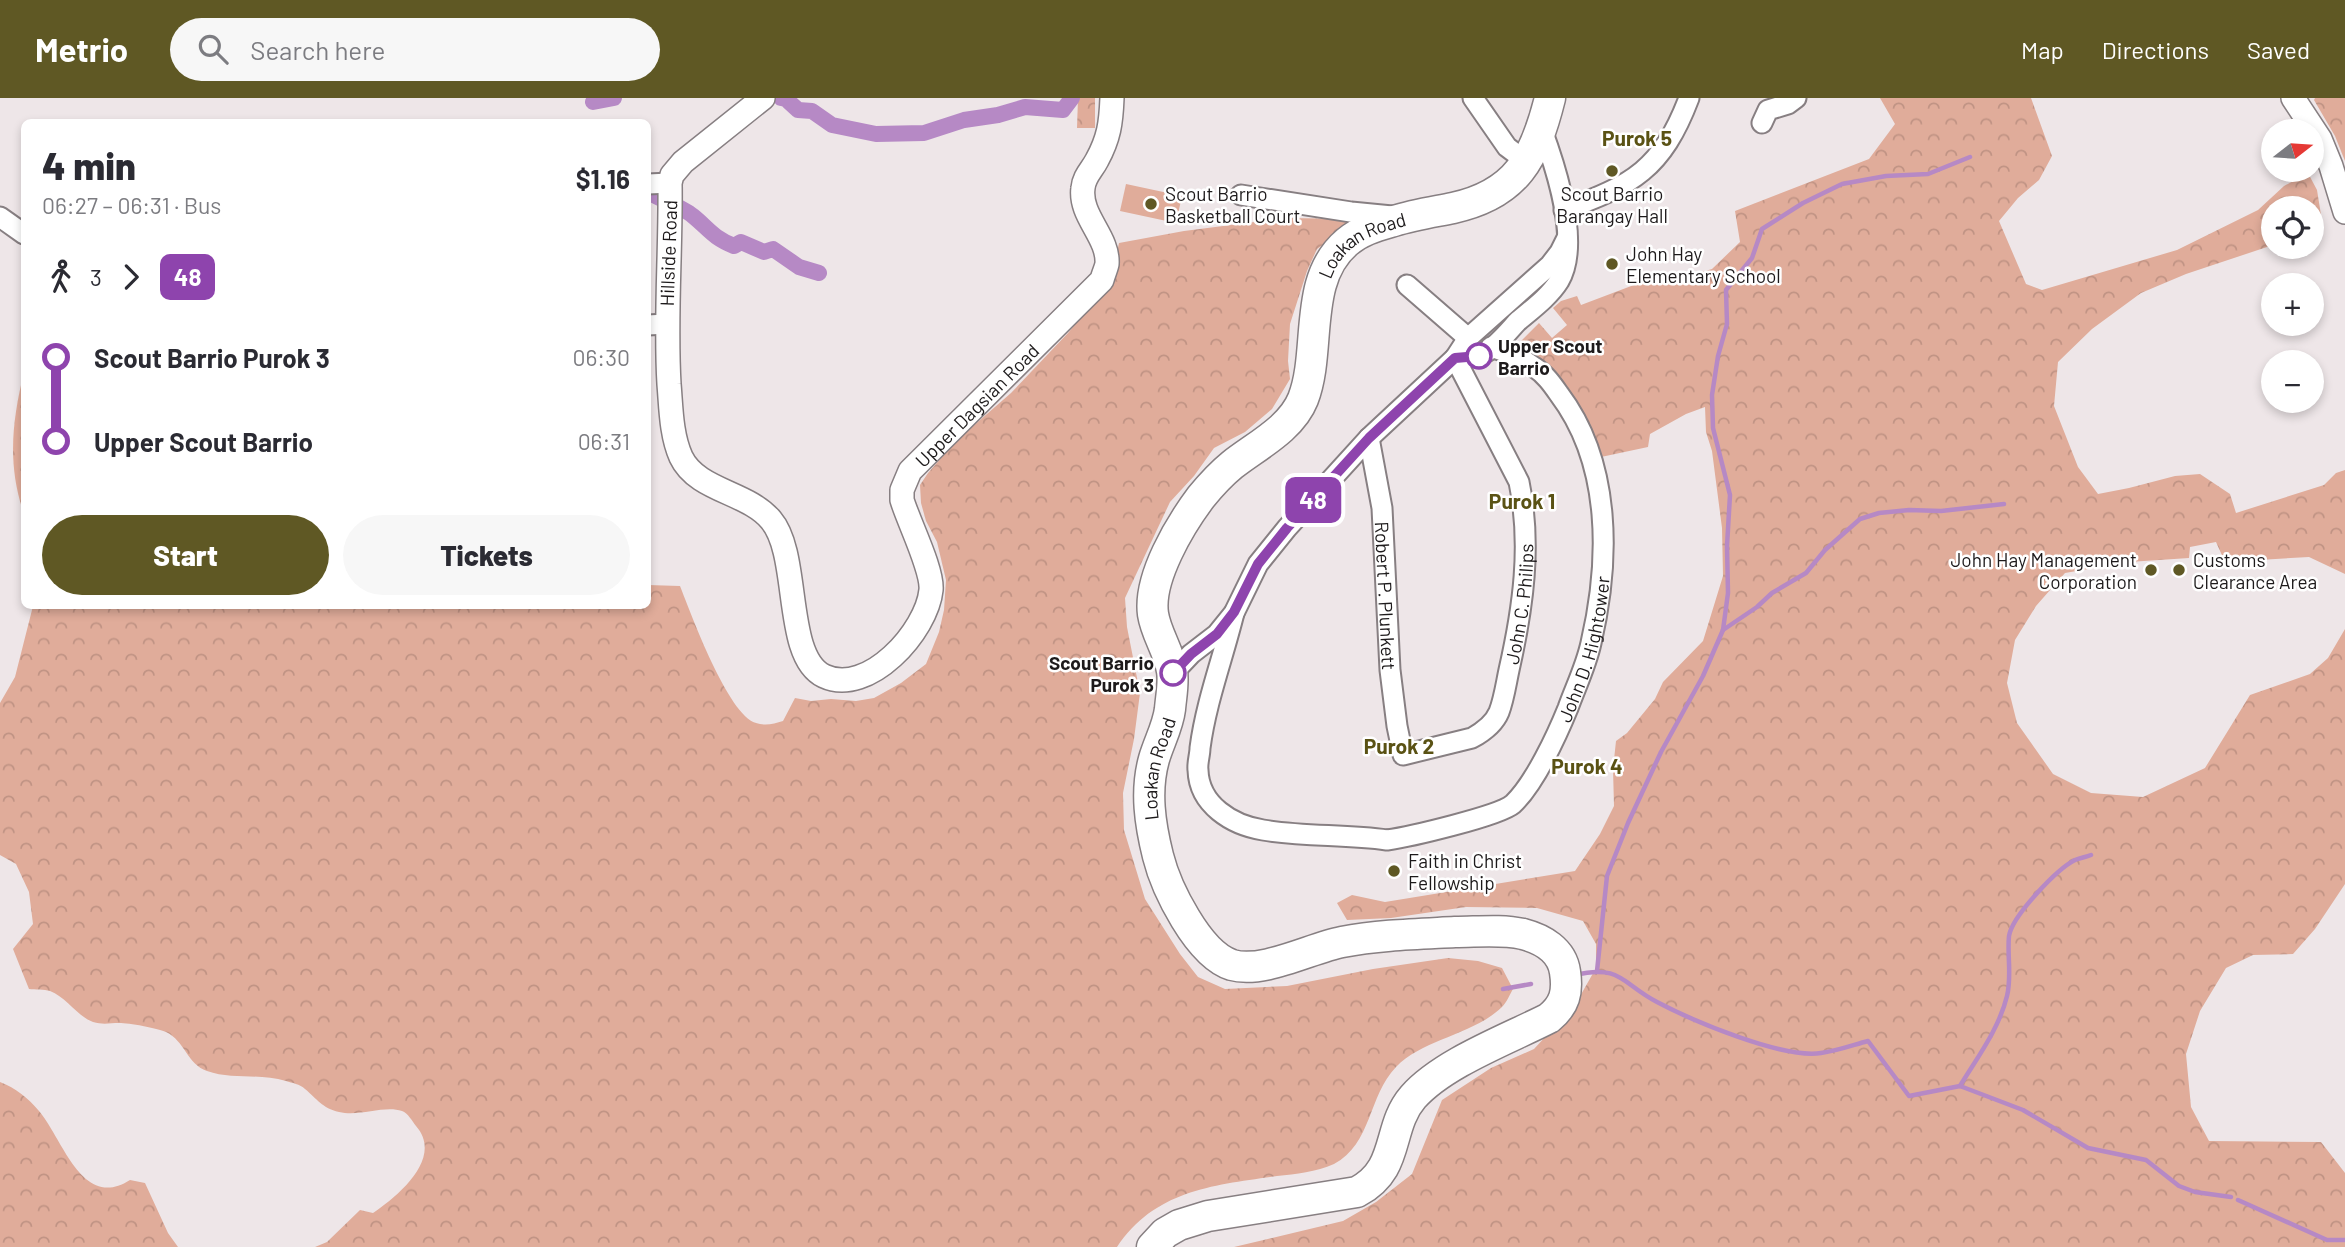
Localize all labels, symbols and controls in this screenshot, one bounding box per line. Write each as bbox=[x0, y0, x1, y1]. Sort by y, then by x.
search box bbox=[170, 18, 660, 81]
text: Metrio bbox=[35, 29, 128, 69]
icon: search bbox=[194, 30, 232, 68]
text: Search here bbox=[250, 34, 385, 65]
text: Map bbox=[2021, 35, 2064, 64]
text: Directions bbox=[2102, 35, 2209, 64]
text: Saved bbox=[2247, 35, 2310, 64]
north arrow bbox=[2261, 119, 2324, 182]
map controls bbox=[2261, 119, 2324, 413]
district label: Purok 5 bbox=[1602, 125, 1672, 150]
text: 4 min bbox=[42, 142, 136, 188]
text: $1.16 bbox=[576, 163, 630, 194]
marker: Scout Barrio Barangay Hall bbox=[1604, 163, 1620, 179]
place label: Scout Barrio Basketball Court bbox=[1165, 182, 1301, 227]
place label: Scout Barrio Barangay Hall bbox=[1556, 182, 1668, 227]
text: 06:27 – 06:31 · Bus bbox=[42, 191, 221, 219]
marker: Scout Barrio Basketball Court bbox=[1143, 196, 1159, 212]
button: locate bbox=[2261, 196, 2324, 259]
street label: Hillside Road bbox=[655, 199, 681, 307]
street label: Loakan Road bbox=[1313, 207, 1408, 281]
place label: John Hay Elementary School bbox=[1626, 242, 1781, 287]
marker: John Hay Elementary School bbox=[1604, 256, 1620, 272]
icon: walk bbox=[42, 258, 80, 296]
icon: forward bbox=[112, 258, 150, 296]
text: 48 bbox=[174, 262, 201, 291]
text: 3 bbox=[90, 263, 102, 291]
button: + bbox=[2261, 273, 2324, 336]
place label: Upper Scout Barrio bbox=[1498, 334, 1602, 379]
street label: Upper Dagsian Road bbox=[910, 338, 1043, 471]
text: Scout Barrio Purok 3 bbox=[94, 342, 330, 373]
text: 06:30 bbox=[573, 343, 630, 371]
marker: Upper Scout Barrio bbox=[1466, 343, 1492, 369]
button: − bbox=[2261, 350, 2324, 413]
text: Upper Scout Barrio bbox=[94, 426, 313, 457]
text: 06:31 bbox=[578, 427, 630, 455]
line badge: 48 bbox=[1282, 477, 1344, 523]
text: 48 bbox=[1299, 485, 1327, 514]
district label: Purok 1 bbox=[1489, 488, 1555, 513]
button: Start bbox=[42, 515, 329, 595]
button: Tickets bbox=[343, 515, 630, 595]
street label: Robert P. Plunkett bbox=[1371, 521, 1401, 671]
street label: John C. Philips bbox=[1499, 543, 1537, 666]
place label: John Hay Management Corporation bbox=[1950, 548, 2137, 593]
place label: Customs Clearance Area bbox=[2193, 548, 2317, 593]
marker: John Hay Management Corporation bbox=[2143, 562, 2159, 578]
marker: Customs Clearance Area bbox=[2171, 562, 2187, 578]
street label: John D. Hightower bbox=[1552, 575, 1613, 725]
place label: Scout Barrio Purok 3 bbox=[1049, 651, 1154, 696]
marker: Scout Barrio Purok 3 bbox=[1160, 660, 1186, 686]
street label: Loakan Road bbox=[1138, 714, 1180, 822]
district label: Purok 2 bbox=[1364, 733, 1434, 758]
district label: Purok 4 bbox=[1551, 753, 1623, 778]
place label: Faith in Christ Fellowship bbox=[1408, 849, 1522, 894]
marker: Faith in Christ Fellowship bbox=[1386, 863, 1402, 879]

